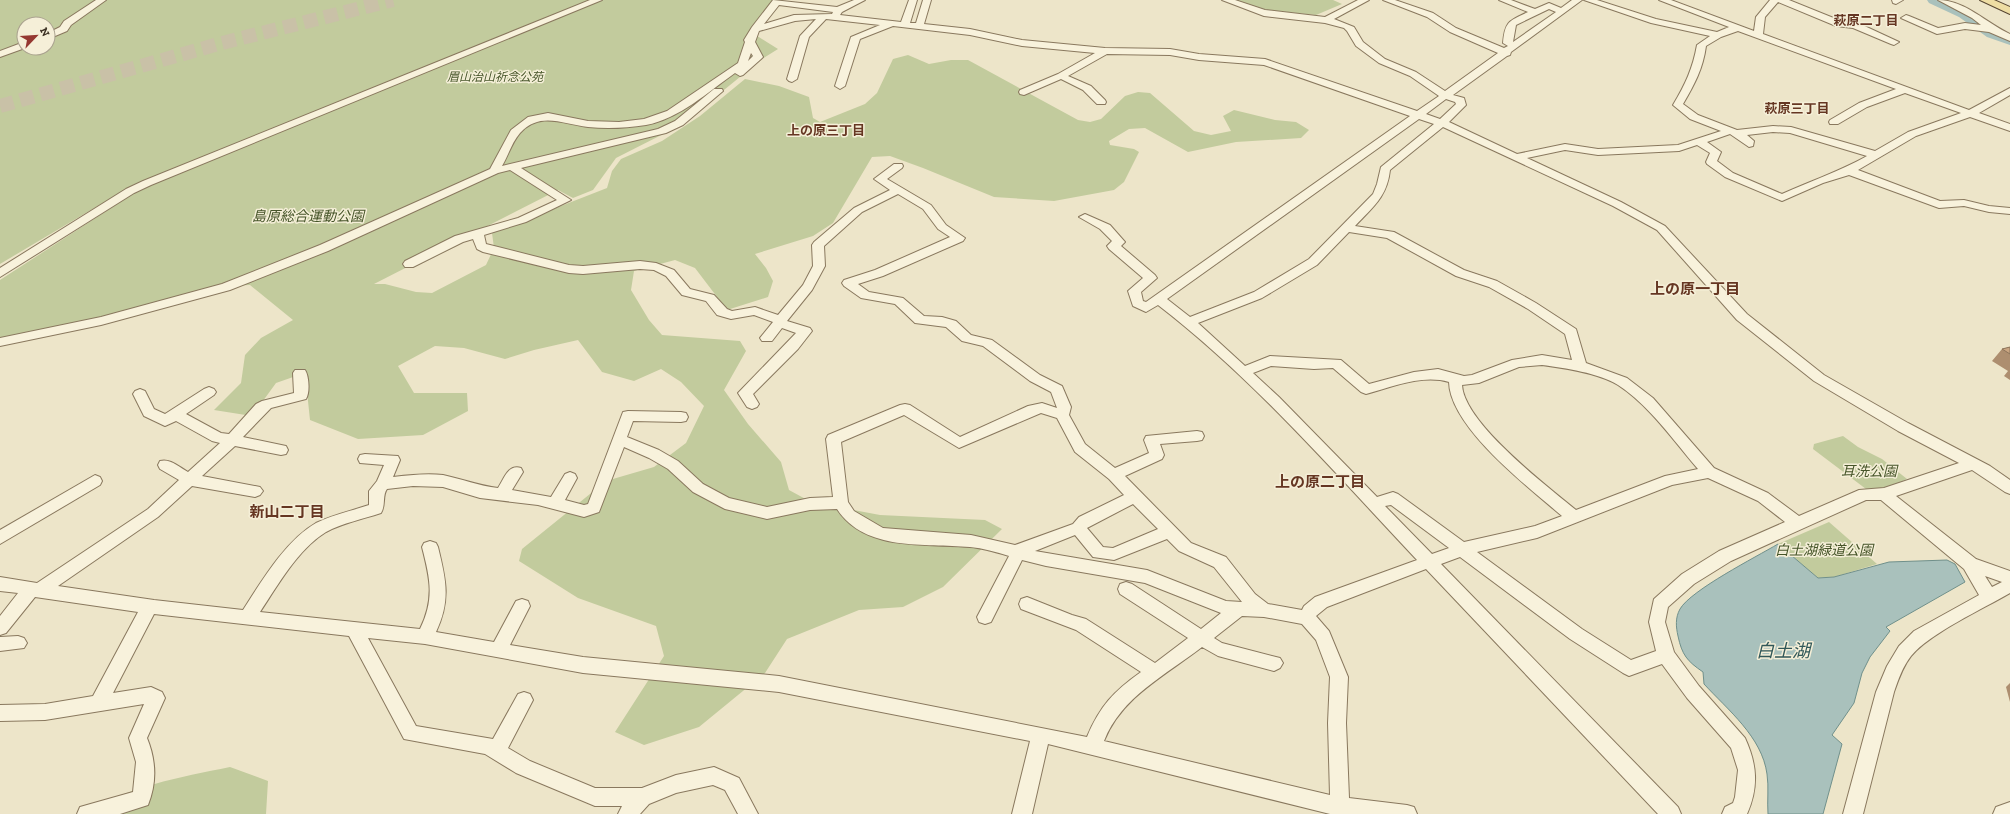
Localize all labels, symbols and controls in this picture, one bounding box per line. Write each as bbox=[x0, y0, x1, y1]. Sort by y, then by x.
district label: 萩原二丁目 bbox=[1833, 13, 1899, 28]
north arrow bbox=[16, 16, 56, 56]
text: N bbox=[37, 25, 53, 39]
park label: 眉山治山祈念公苑 bbox=[447, 70, 545, 84]
district label: 萩原三丁目 bbox=[1764, 101, 1830, 116]
district label: 上の原三丁目 bbox=[787, 123, 865, 138]
park label: 島原総合運動公園 bbox=[252, 208, 366, 225]
district label: 上の原一丁目 bbox=[1650, 280, 1740, 298]
park label: 耳洗公園 bbox=[1841, 463, 1899, 480]
district label: 上の原二丁目 bbox=[1275, 473, 1365, 491]
district label: 新山二丁目 bbox=[249, 503, 325, 521]
park label: 白土湖緑道公園 bbox=[1775, 542, 1875, 559]
water label: 白土湖 bbox=[1756, 640, 1813, 662]

